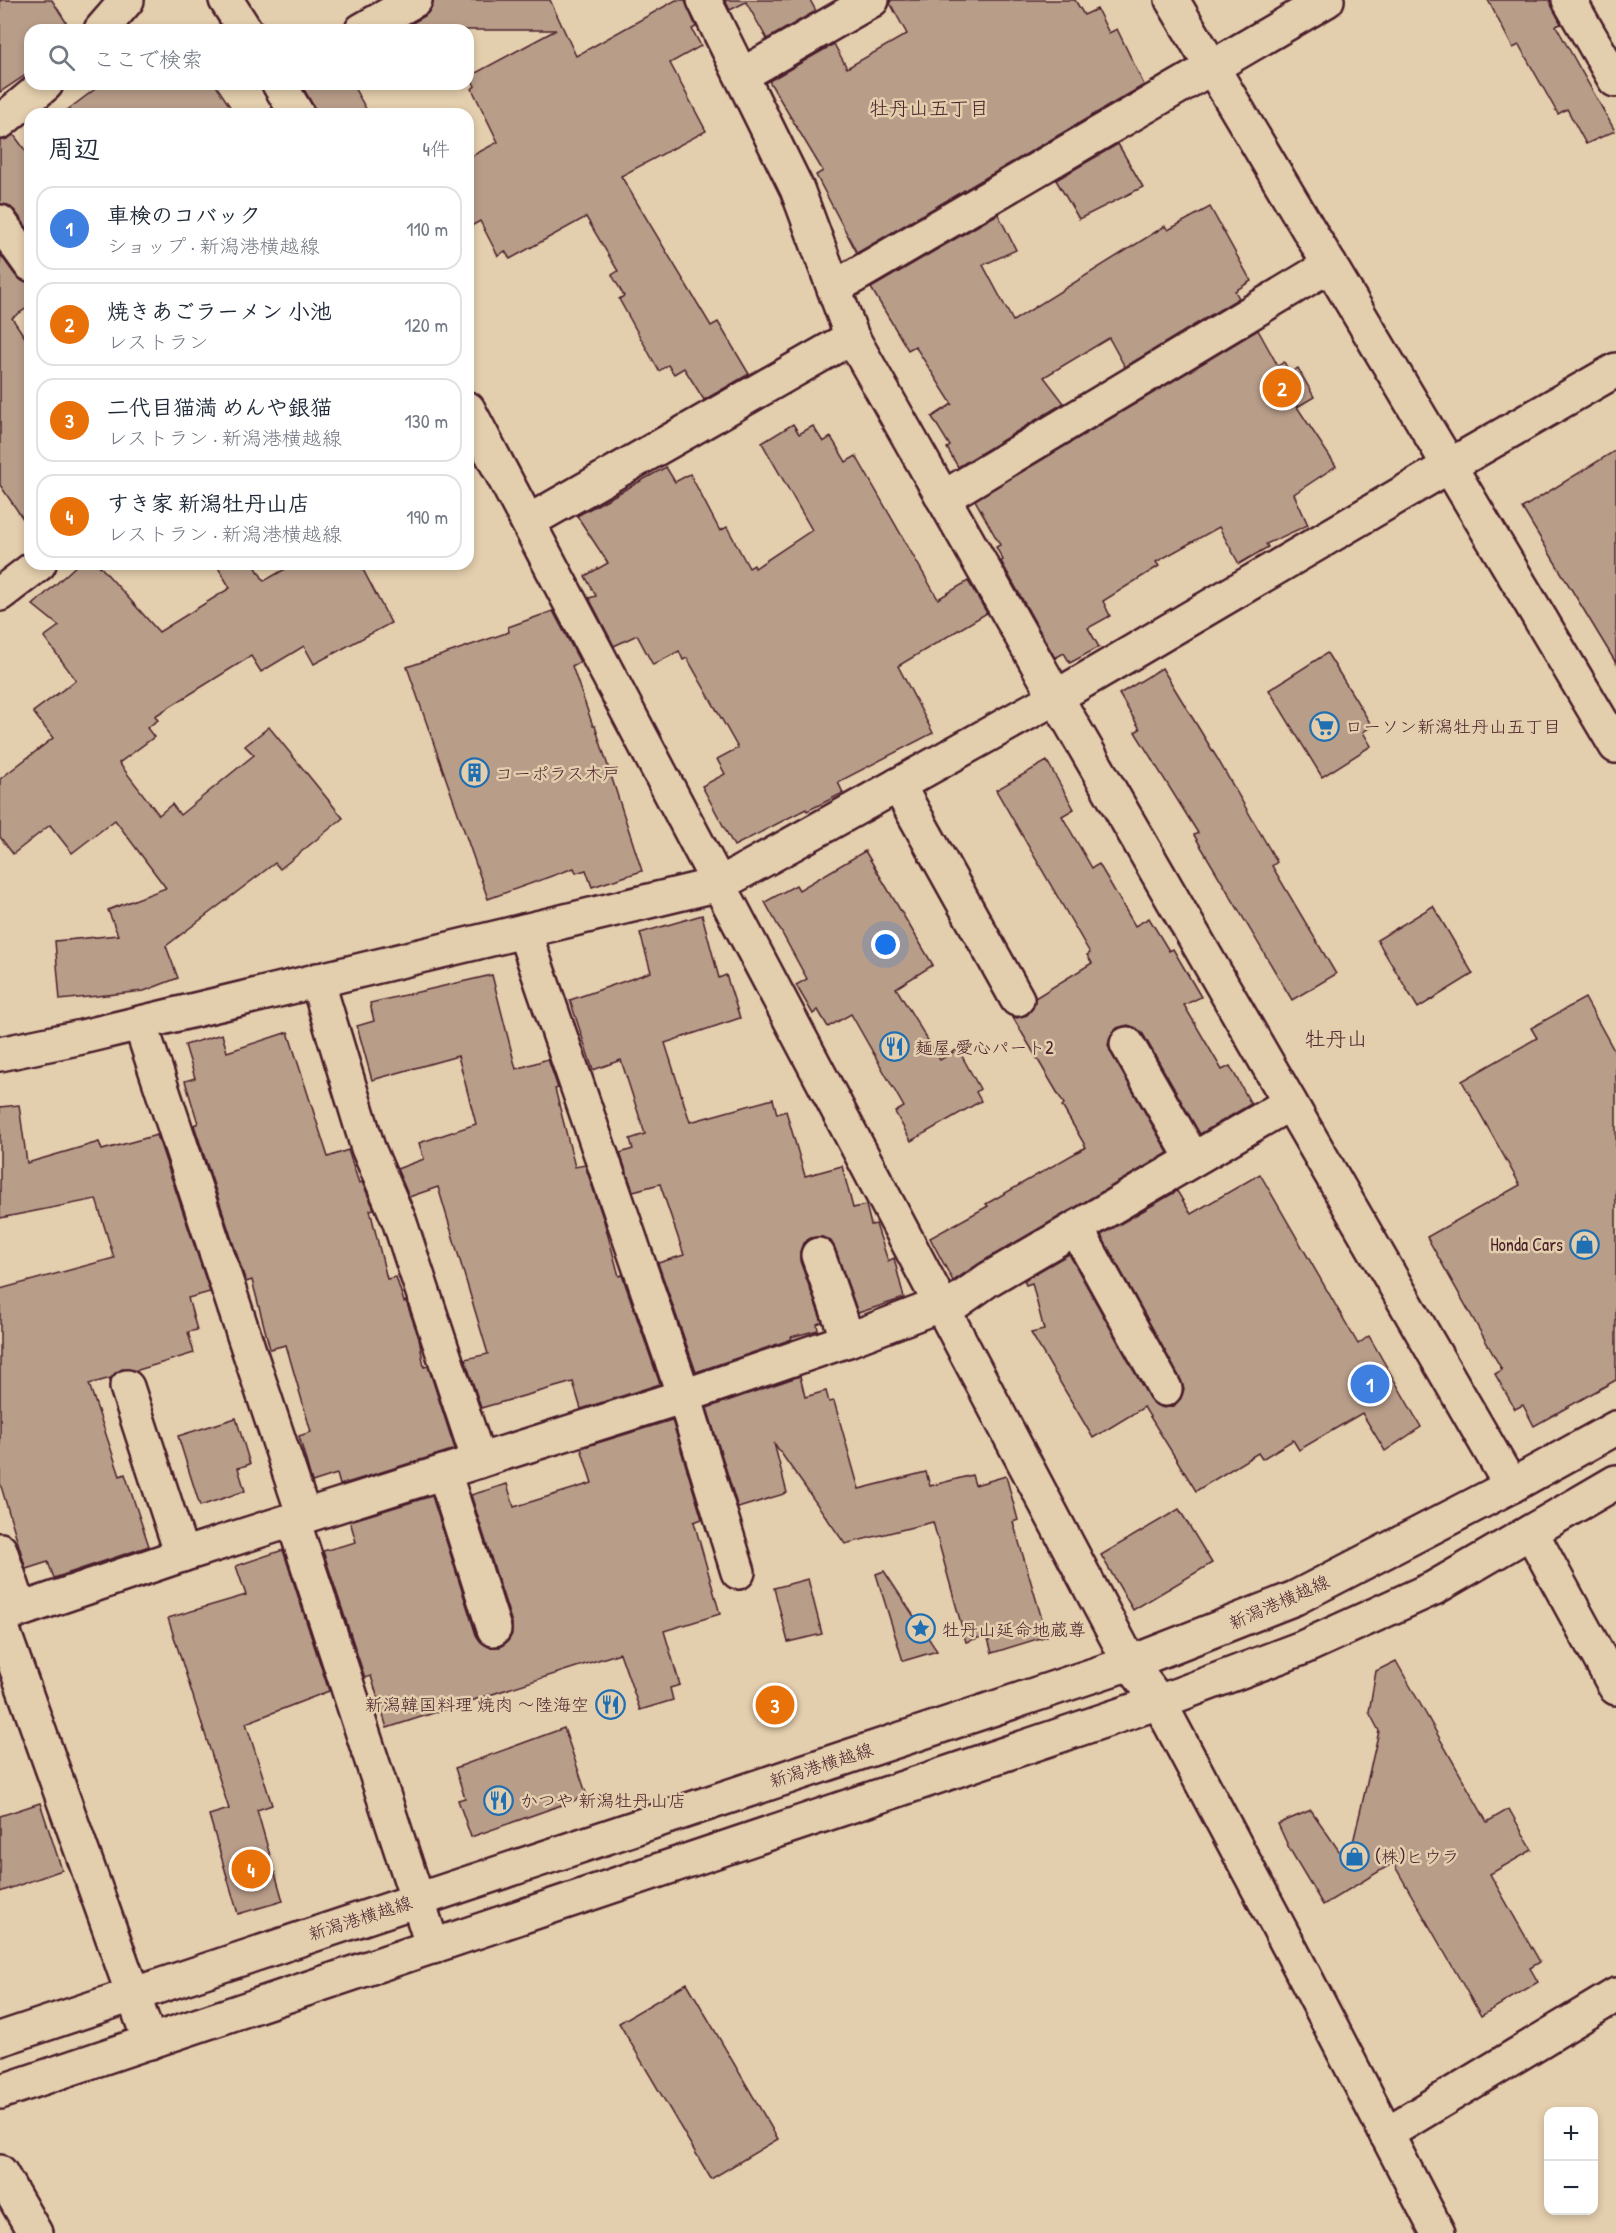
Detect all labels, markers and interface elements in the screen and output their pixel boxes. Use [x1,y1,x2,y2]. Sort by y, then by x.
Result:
search box [24,24,474,90]
icon: search [45,41,78,74]
text: ここで検索 [93,44,203,74]
district label: 牡丹山五丁目 [869,94,989,121]
text: 周辺 [48,131,100,166]
text: 4件 [423,135,450,162]
text: 車検のコバック [107,200,261,230]
text: 1 [66,215,73,242]
text: 110 m [406,215,448,242]
text: ショップ · 新潟港横越線 [107,232,319,259]
text: 焼きあごラーメン 小池 [107,296,332,326]
text: 2 [65,311,74,338]
text: 120 m [404,311,448,338]
text: レストラン [107,328,209,355]
pin: 2 [1262,366,1302,410]
text: 二代目猫満 めんや銀猫 [107,392,332,422]
text: 3 [65,407,74,434]
text: 130 m [405,407,448,434]
text: レストラン · 新潟港横越線 [107,424,342,451]
text: すき家 新潟牡丹山店 [107,488,310,518]
text: 4 [66,503,73,530]
text: 190 m [406,503,448,530]
text: レストラン · 新潟港横越線 [107,520,342,547]
supermarket icon: ローソン新潟牡丹山五丁目 [1308,710,1340,742]
place label: ローソン新潟牡丹山五丁目 [1345,714,1561,739]
building icon: コーポラス木戸 [458,757,490,789]
place label: コーポラス木戸 [495,761,620,786]
your location [871,930,900,959]
district label: 牡丹山 [1305,1024,1368,1053]
restaurant icon: 麺屋 愛心パート2 [878,1031,910,1063]
place label: 麺屋 愛心パート2 [915,1035,1054,1060]
shop icon: Honda Cars [1568,1228,1600,1260]
place label: Honda Cars [1490,1232,1563,1257]
pin: 1 [1350,1362,1390,1406]
street label: 新潟港横越線 [1225,1569,1333,1635]
place icon: 牡丹山延命地蔵尊 [905,1613,937,1645]
place label: 牡丹山延命地蔵尊 [942,1617,1086,1642]
pin: 3 [756,1682,794,1728]
restaurant icon: 新潟韓国料理 焼肉 ～陸海空 [594,1688,626,1720]
place label: 新潟韓国料理 焼肉 ～陸海空 [365,1692,589,1717]
street label: 新潟港横越線 [766,1736,876,1794]
restaurant icon: かつや 新潟牡丹山店 [483,1784,515,1816]
place label: かつや 新潟牡丹山店 [520,1788,686,1813]
shop icon: (株)ヒウラ [1338,1840,1370,1872]
place label: (株)ヒウラ [1375,1844,1460,1869]
pin: 4 [232,1846,270,1892]
street label: 新潟港横越線 [305,1889,415,1947]
map controls [1544,2107,1598,2215]
button: + [1544,2107,1598,2161]
button: − [1544,2161,1598,2215]

